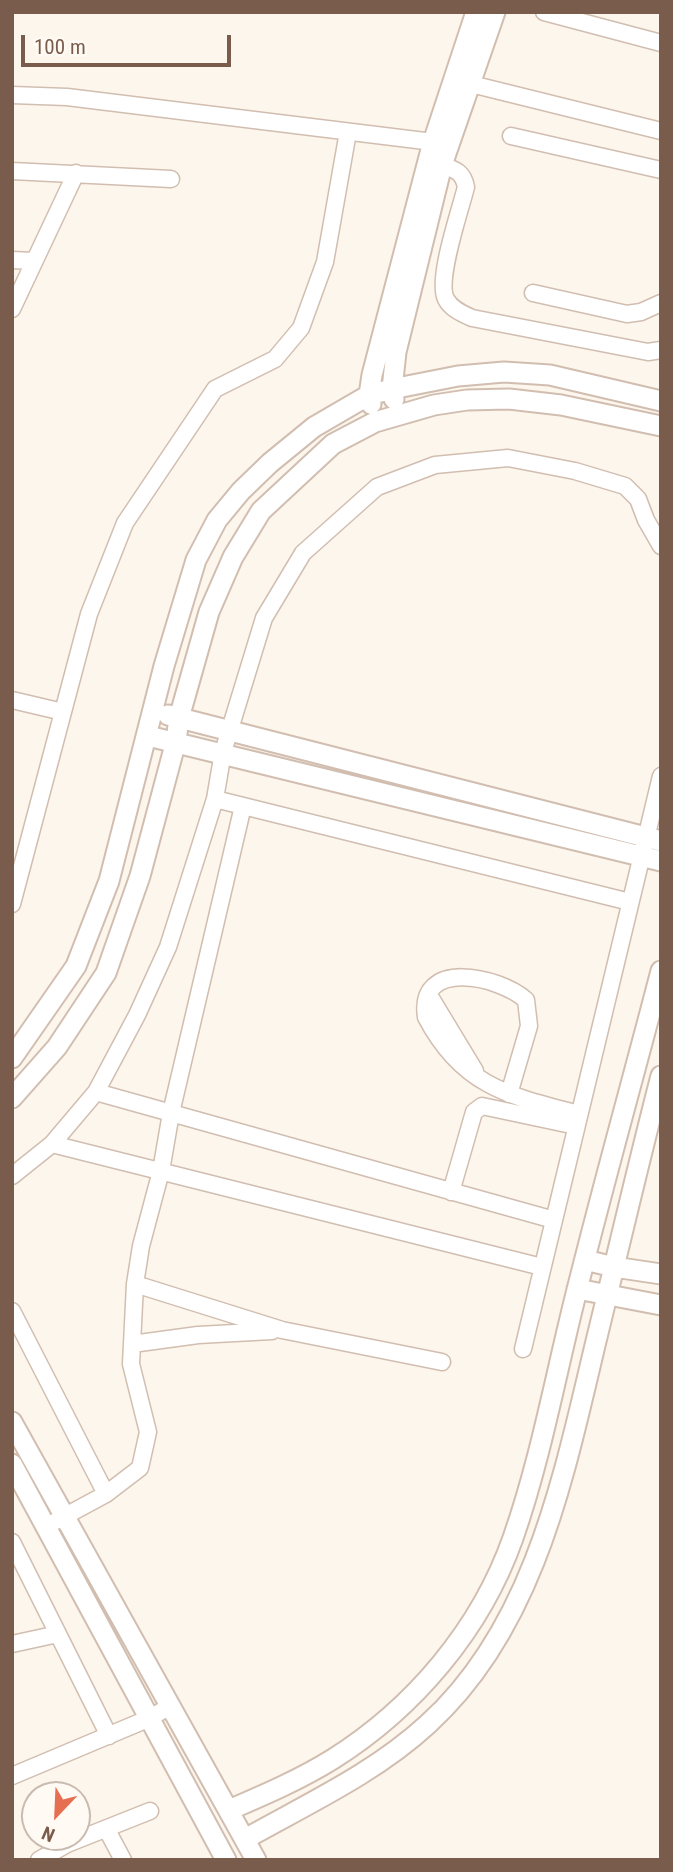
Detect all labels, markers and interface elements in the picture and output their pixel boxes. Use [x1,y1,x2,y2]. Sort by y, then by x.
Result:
scale bar [24,21,234,65]
text: 100 m [34,35,86,59]
north arrow [21,1781,91,1851]
text: N [39,1821,58,1847]

